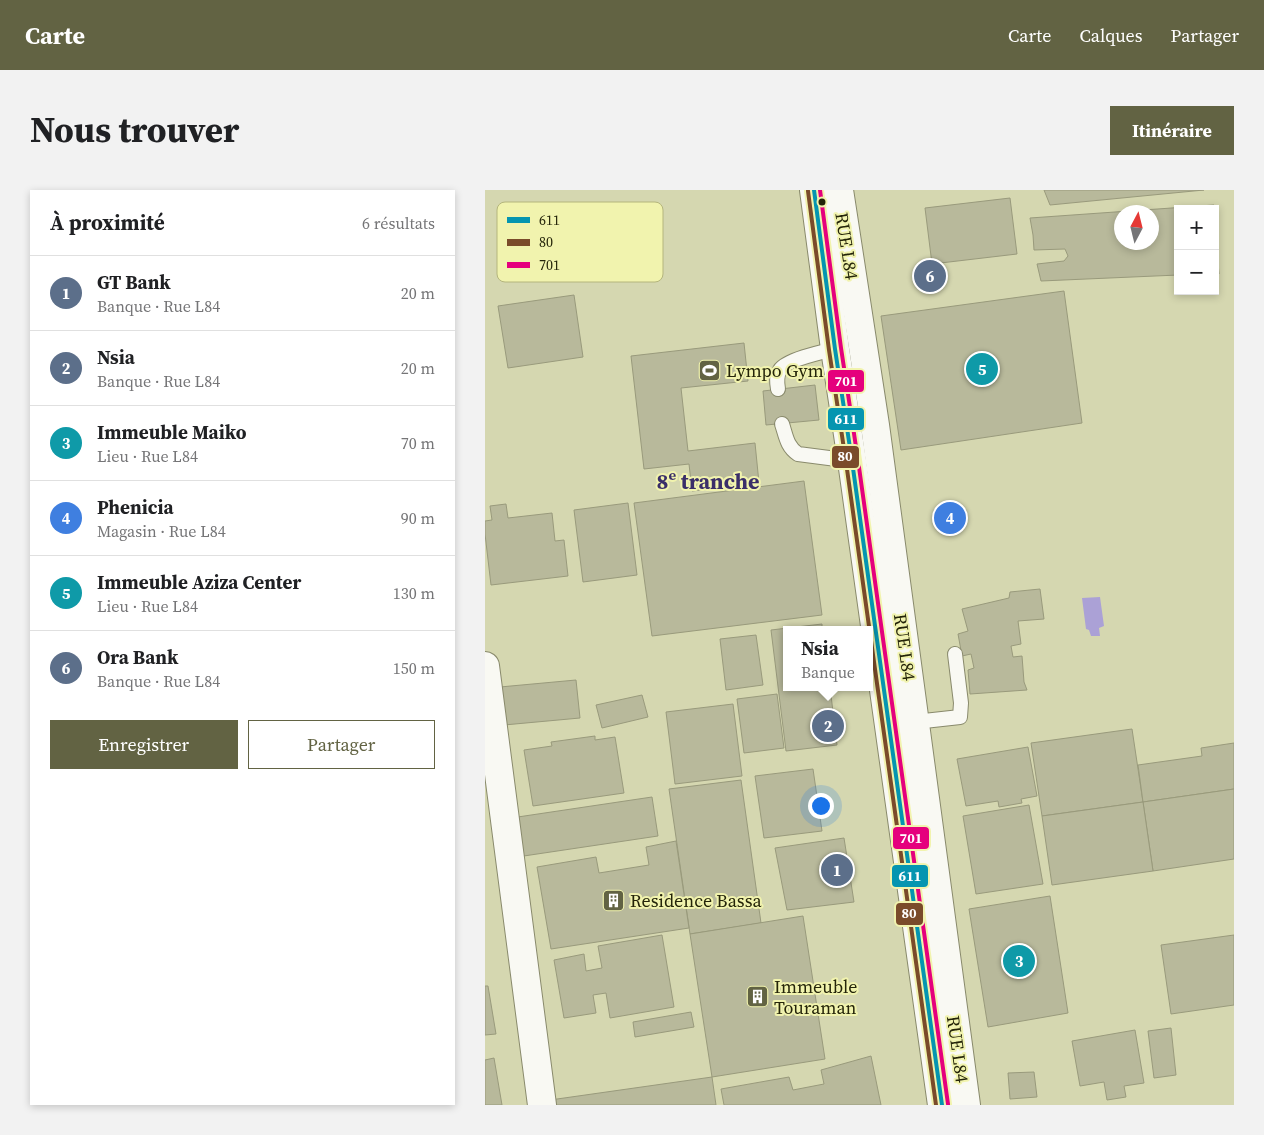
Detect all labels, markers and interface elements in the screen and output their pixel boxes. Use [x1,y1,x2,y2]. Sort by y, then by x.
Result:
text: Carte [25,19,85,52]
text: Carte [1008,23,1051,48]
text: Calques [1079,23,1143,48]
text: Partager [1171,23,1239,48]
text: Nous trouver [30,106,239,154]
button: Itinéraire [1110,106,1234,155]
unlabelled marker [817,197,827,207]
legend [497,202,663,282]
north arrow [1114,205,1159,250]
map controls [1174,205,1219,295]
button: + [1174,205,1219,250]
text: À proximité [50,208,165,237]
text: 611 [539,210,560,230]
street label: RUE L84 [829,211,865,281]
text: 6 résultats [362,212,435,234]
text: 80 [539,232,553,252]
button: − [1174,250,1219,295]
text: 701 [539,255,560,275]
pin: 6 [914,257,946,295]
text: GT Bank [97,269,171,295]
text: 1 [62,282,70,304]
text: 20 m [401,282,435,304]
text: Banque · Rue L84 [97,295,220,317]
text: Nsia [97,344,135,370]
pin: 5 [966,350,998,388]
text: 2 [62,357,70,379]
text: 20 m [401,357,435,379]
sports icon: Lympo Gym [698,358,722,382]
place label: Lympo Gym [726,358,824,383]
line badge: 701 [827,369,865,393]
text: Banque · Rue L84 [97,370,220,392]
text: 701 [835,371,857,391]
line badge: 611 [827,407,865,431]
text: 611 [835,409,857,429]
text: Immeuble Maiko [97,419,246,445]
text: 3 [62,432,70,454]
text: 70 m [401,432,435,454]
text: Lieu · Rue L84 [97,445,198,467]
line badge: 80 [831,445,860,469]
text: 80 [837,446,853,466]
district label: 8ᵉ tranche [657,466,759,496]
text: Phenicia [97,494,174,520]
pin: 4 [934,499,966,537]
text: 4 [62,507,70,529]
text: 90 m [401,507,435,529]
text: Magasin · Rue L84 [97,520,226,542]
text: Immeuble Aziza Center [97,569,301,595]
text: 5 [62,582,70,604]
text: 130 m [393,582,435,604]
text: Lieu · Rue L84 [97,595,198,617]
street label: RUE L84 [888,612,922,682]
popup [783,626,873,691]
text: Nsia [801,635,839,661]
text: Ora Bank [97,644,178,670]
text: 6 [62,657,70,679]
text: 150 m [393,657,435,679]
text: Banque [801,661,855,683]
text: Banque · Rue L84 [97,670,220,692]
pin: 2 [812,707,844,745]
button: Enregistrer [50,720,238,769]
button: Partager [248,720,435,769]
your location [808,793,834,819]
line badge: 701 [892,826,930,850]
text: 701 [900,828,922,848]
pin: 1 [821,851,853,889]
line badge: 611 [891,864,929,888]
text: 611 [899,866,921,886]
building icon: Residence Bassa [602,888,626,912]
place label: Residence Bassa [630,888,762,913]
line badge: 80 [895,902,924,926]
text: 80 [901,903,917,923]
pin: 3 [1003,942,1035,980]
place label: Immeuble Touraman [774,974,858,1020]
building icon: Immeuble Touraman [746,984,770,1008]
street label: RUE L84 [941,1014,975,1084]

